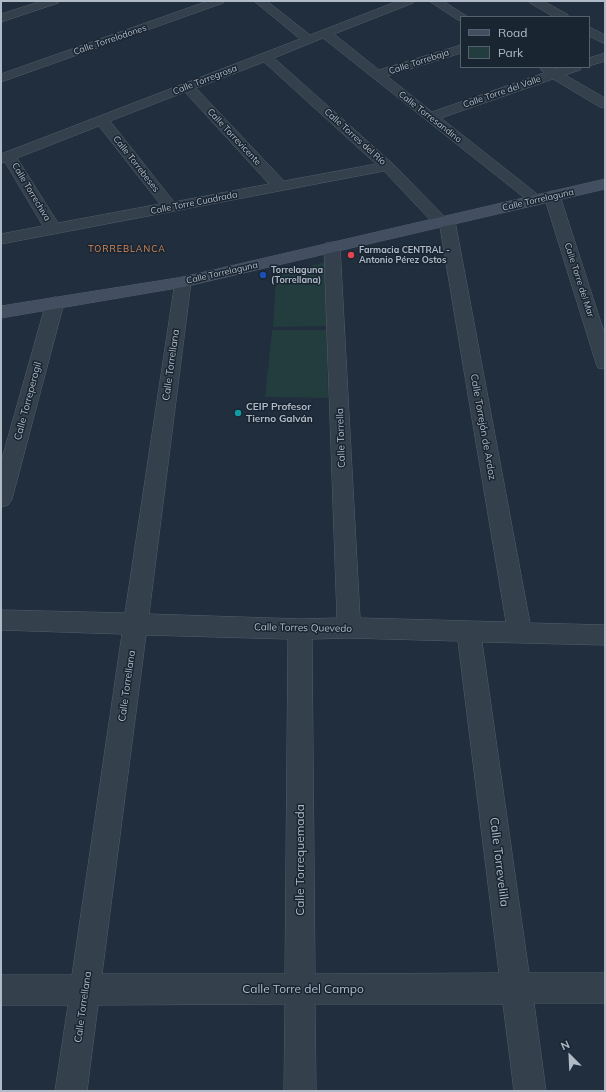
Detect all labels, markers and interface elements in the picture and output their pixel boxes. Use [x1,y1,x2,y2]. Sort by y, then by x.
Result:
legend [460,16,590,68]
street label: Calle Torrelodones [72,22,148,58]
text: Road [498,25,527,40]
text: Park [498,45,523,60]
street label: Calle Torrebaja [388,47,450,77]
street label: Calle Torregrosa [171,63,239,97]
street label: Calle Torre del Valle [462,74,542,110]
street label: Calle Torresandino [396,89,464,145]
street label: Calle Torrevicente [205,106,263,168]
street label: Calle Torres del Río [322,106,388,168]
street label: Calle Torrebeses [111,134,161,194]
street label: Calle Torrechiva [9,161,53,223]
street label: Calle Torrelaguna [501,187,575,213]
street label: Calle Torre Cuadrada [150,189,238,217]
street label: Calle Torre del Mar [562,241,596,319]
district label: TORREBLANCA [88,244,166,254]
place label: Farmacia CENTRAL - Antonio Pérez Ostos [359,245,450,266]
marker: Farmacia CENTRAL - Antonio Pérez Ostos [346,250,356,260]
street label: Calle Torrelaguna [185,260,259,286]
place label: Torrelaguna (Torrellana) [271,265,323,286]
marker: Torrelaguna (Torrellana) [258,270,268,280]
street label: Calle Torrellana [160,329,182,401]
street label: Calle Torreperogil [12,361,44,441]
street label: Calle Torrejón de Ardoz [468,373,498,481]
place label: CEIP Profesor Tierno Galván [246,401,313,424]
marker: CEIP Profesor Tierno Galván [233,408,243,418]
street label: Calle Torrella [334,408,348,468]
street label: Calle Torres Quevedo [254,621,352,635]
street label: Calle Torrellana [116,650,138,722]
street label: Calle Torrequemada [293,804,307,916]
street label: Calle Torrevelilla [486,816,512,908]
street label: Calle Torrellana [72,971,94,1043]
street label: Calle Torre del Campo [242,982,364,996]
north arrow [550,1036,590,1076]
text: N [558,1037,572,1053]

